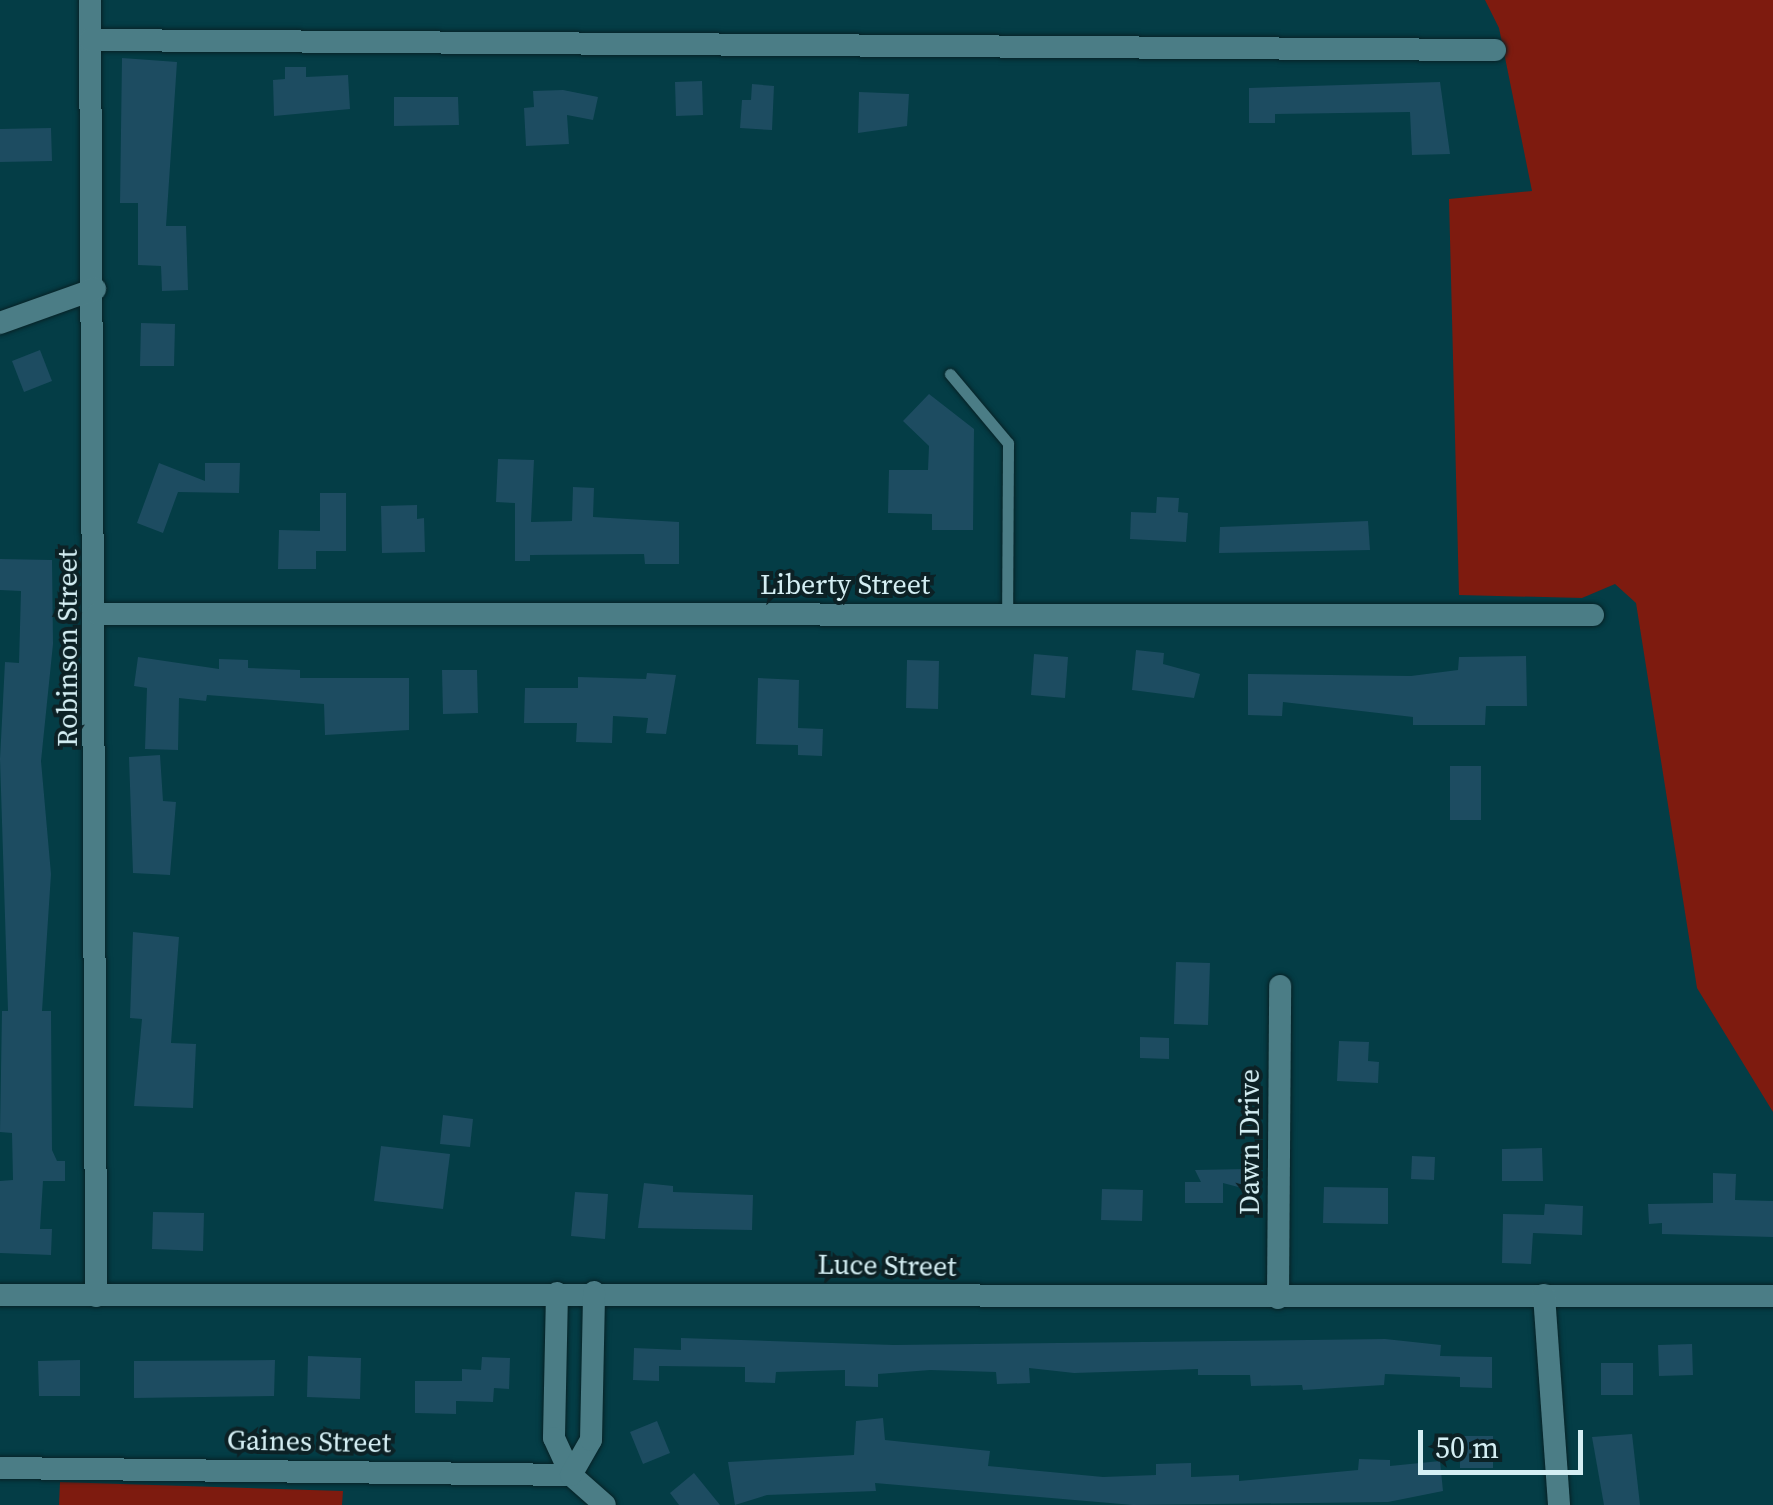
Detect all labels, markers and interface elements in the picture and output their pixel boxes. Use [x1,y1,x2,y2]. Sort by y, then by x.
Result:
street label: Robinson Street [50,549,84,747]
street label: Liberty Street [760,567,930,601]
street label: Dawn Drive [1232,1069,1266,1215]
street label: Luce Street [817,1247,957,1283]
scale bar [1423,1410,1588,1472]
street label: Gaines Street [227,1423,391,1459]
text: 50 m [1435,1427,1499,1468]

